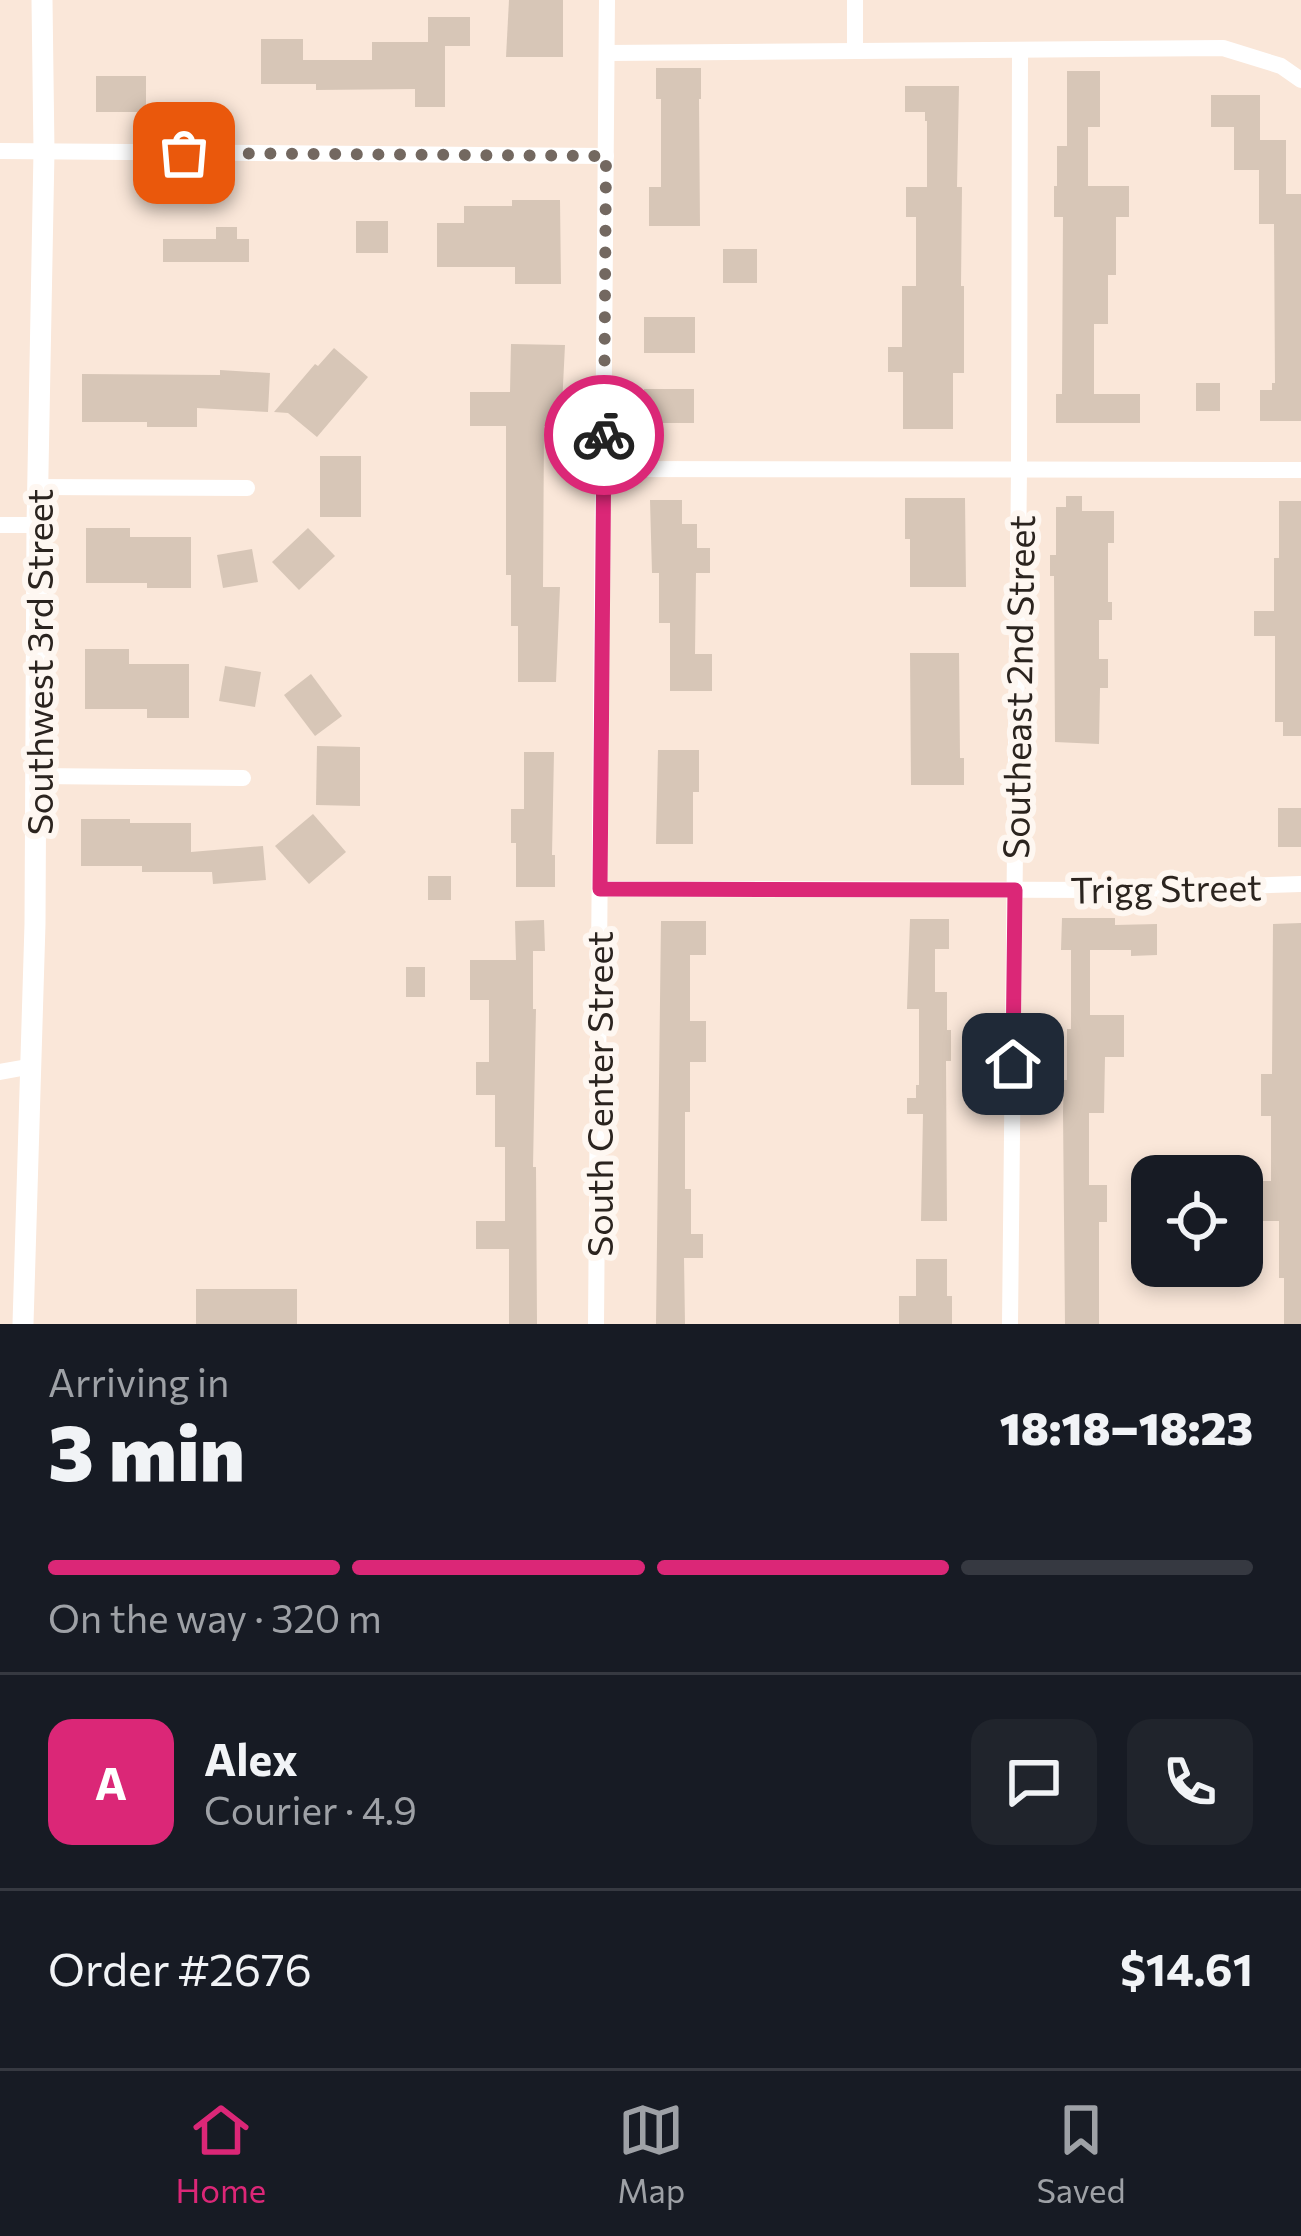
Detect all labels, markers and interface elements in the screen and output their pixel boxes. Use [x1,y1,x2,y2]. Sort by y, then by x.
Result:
pin [133,102,235,204]
icon: bag [151,120,217,186]
courier [544,375,664,495]
icon: bike [571,402,637,468]
street label: Southwest 3rd Street [16,489,60,835]
street label: Southeast 2nd Street [992,515,1042,859]
street label: Trigg Street [1070,863,1262,911]
street label: South Center Street [576,931,620,1257]
pin [962,1013,1064,1115]
icon: home [980,1031,1046,1097]
map controls [1131,1155,1263,1287]
button: locate [1131,1155,1263,1287]
text: Arriving in [48,1357,229,1405]
text: 18:18–18:23 [1000,1399,1253,1454]
text: 3 min [48,1402,245,1497]
text: On the way · 320 m [48,1593,382,1641]
button: chat [971,1719,1097,1845]
button: phone [1127,1719,1253,1845]
text: Alex [204,1730,298,1785]
text: A [95,1754,127,1809]
text: Courier · 4.9 [204,1785,417,1833]
text: Order #2676 [48,1940,312,1995]
text: $14.61 [1120,1940,1253,1995]
tab: Home [176,2097,266,2210]
tab: Map [617,2097,685,2210]
tab: Saved [1036,2097,1125,2210]

